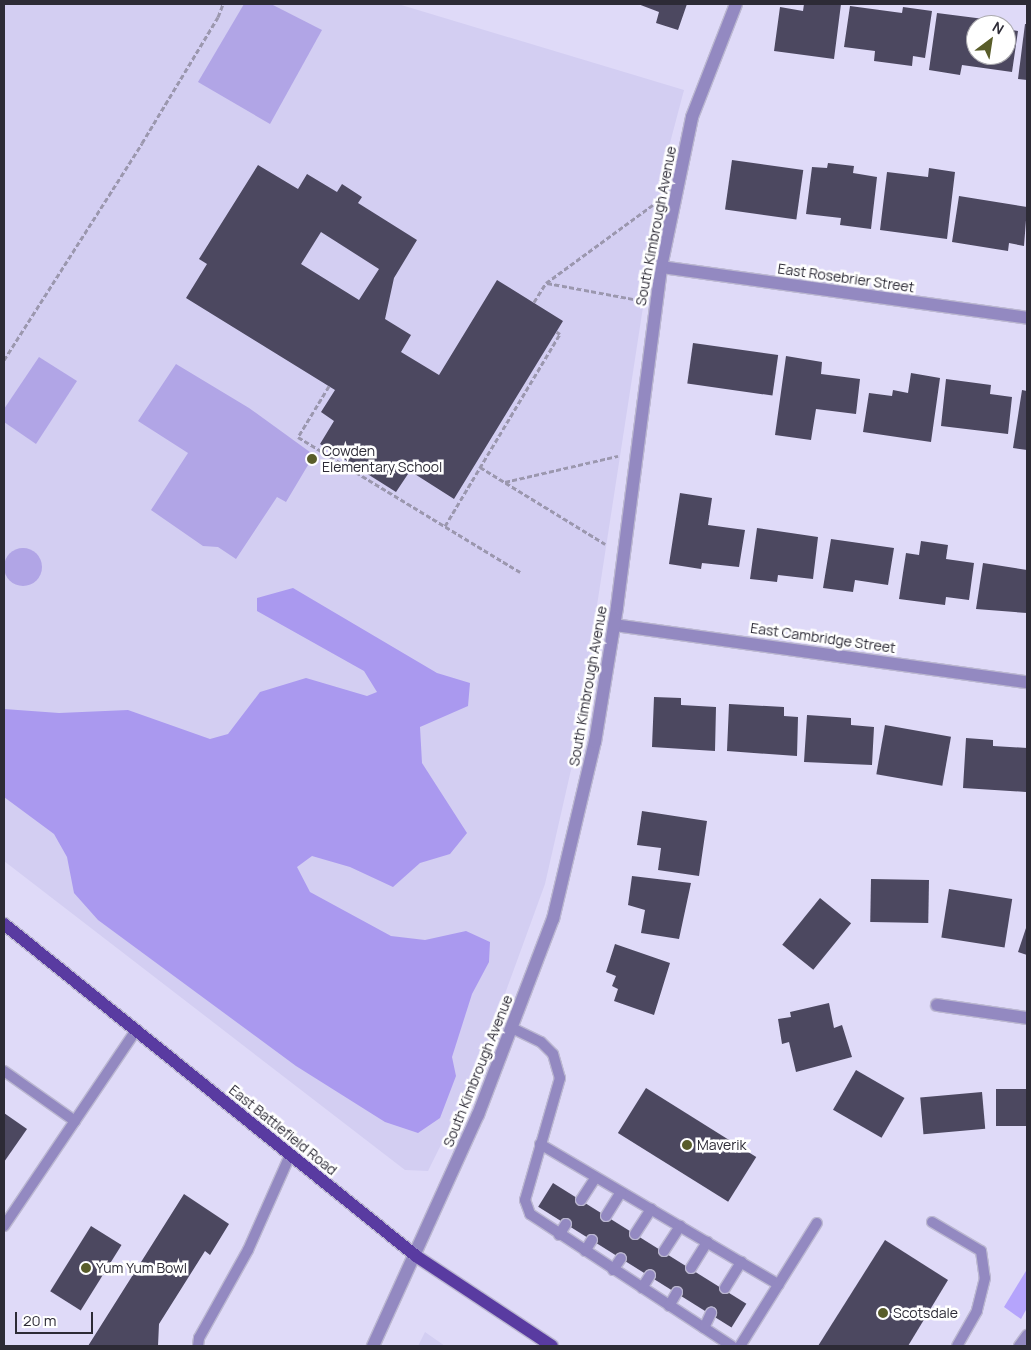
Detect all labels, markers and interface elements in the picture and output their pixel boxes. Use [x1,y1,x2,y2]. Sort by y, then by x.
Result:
north arrow [966,15,1016,65]
text: N [989,17,1008,38]
street label: South Kimbrough Avenue [632,145,680,307]
street label: East Rosebrier Street [777,260,915,296]
place label: Cowden Elementary School [322,443,442,476]
marker: Cowden Elementary School [306,453,318,465]
street label: South Kimbrough Avenue [566,605,610,767]
street label: East Cambridge Street [749,619,897,657]
street label: South Kimbrough Avenue [440,993,516,1149]
street label: East Battlefield Road [226,1081,340,1179]
place label: Maverik [697,1137,747,1153]
marker: Maverik [681,1139,693,1151]
place label: Yum Yum Bowl [96,1260,187,1276]
marker: Yum Yum Bowl [80,1262,92,1274]
scale bar [18,1302,95,1334]
place label: Scotsdale [893,1305,958,1321]
marker: Scotsdale [877,1307,889,1319]
text: 20 m [23,1310,56,1331]

